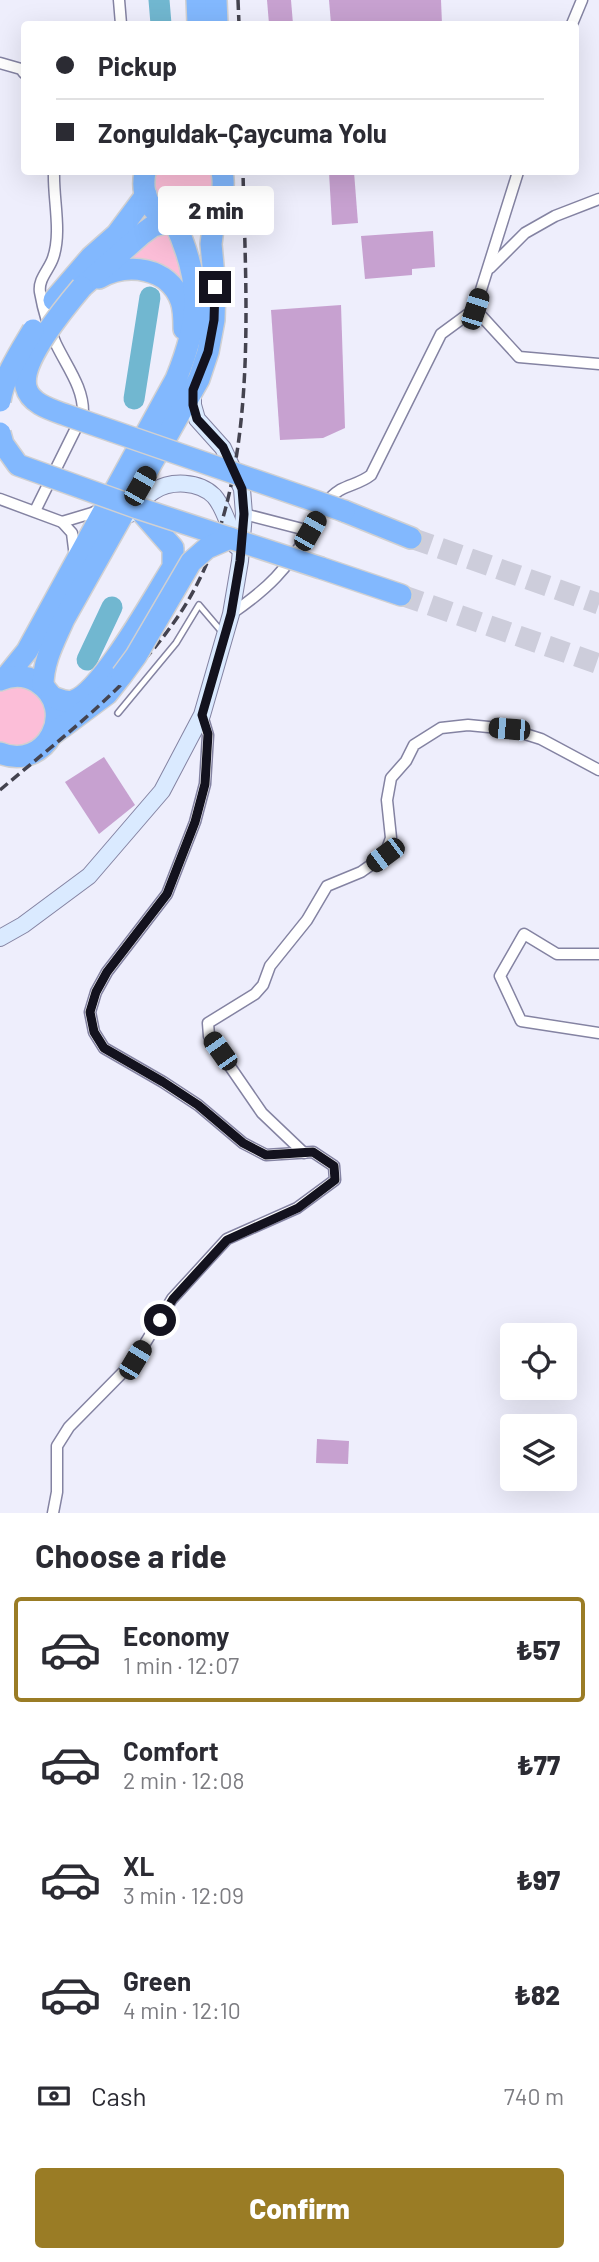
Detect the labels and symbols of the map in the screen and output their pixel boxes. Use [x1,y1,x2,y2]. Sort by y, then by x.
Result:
callout: 2 min [157,186,273,234]
route end [199,271,231,303]
car [459,286,492,332]
car [121,463,160,509]
car [291,508,330,554]
car [488,717,531,741]
car [362,834,409,876]
car [200,1028,241,1074]
route start [144,1304,176,1336]
car [116,1337,155,1383]

